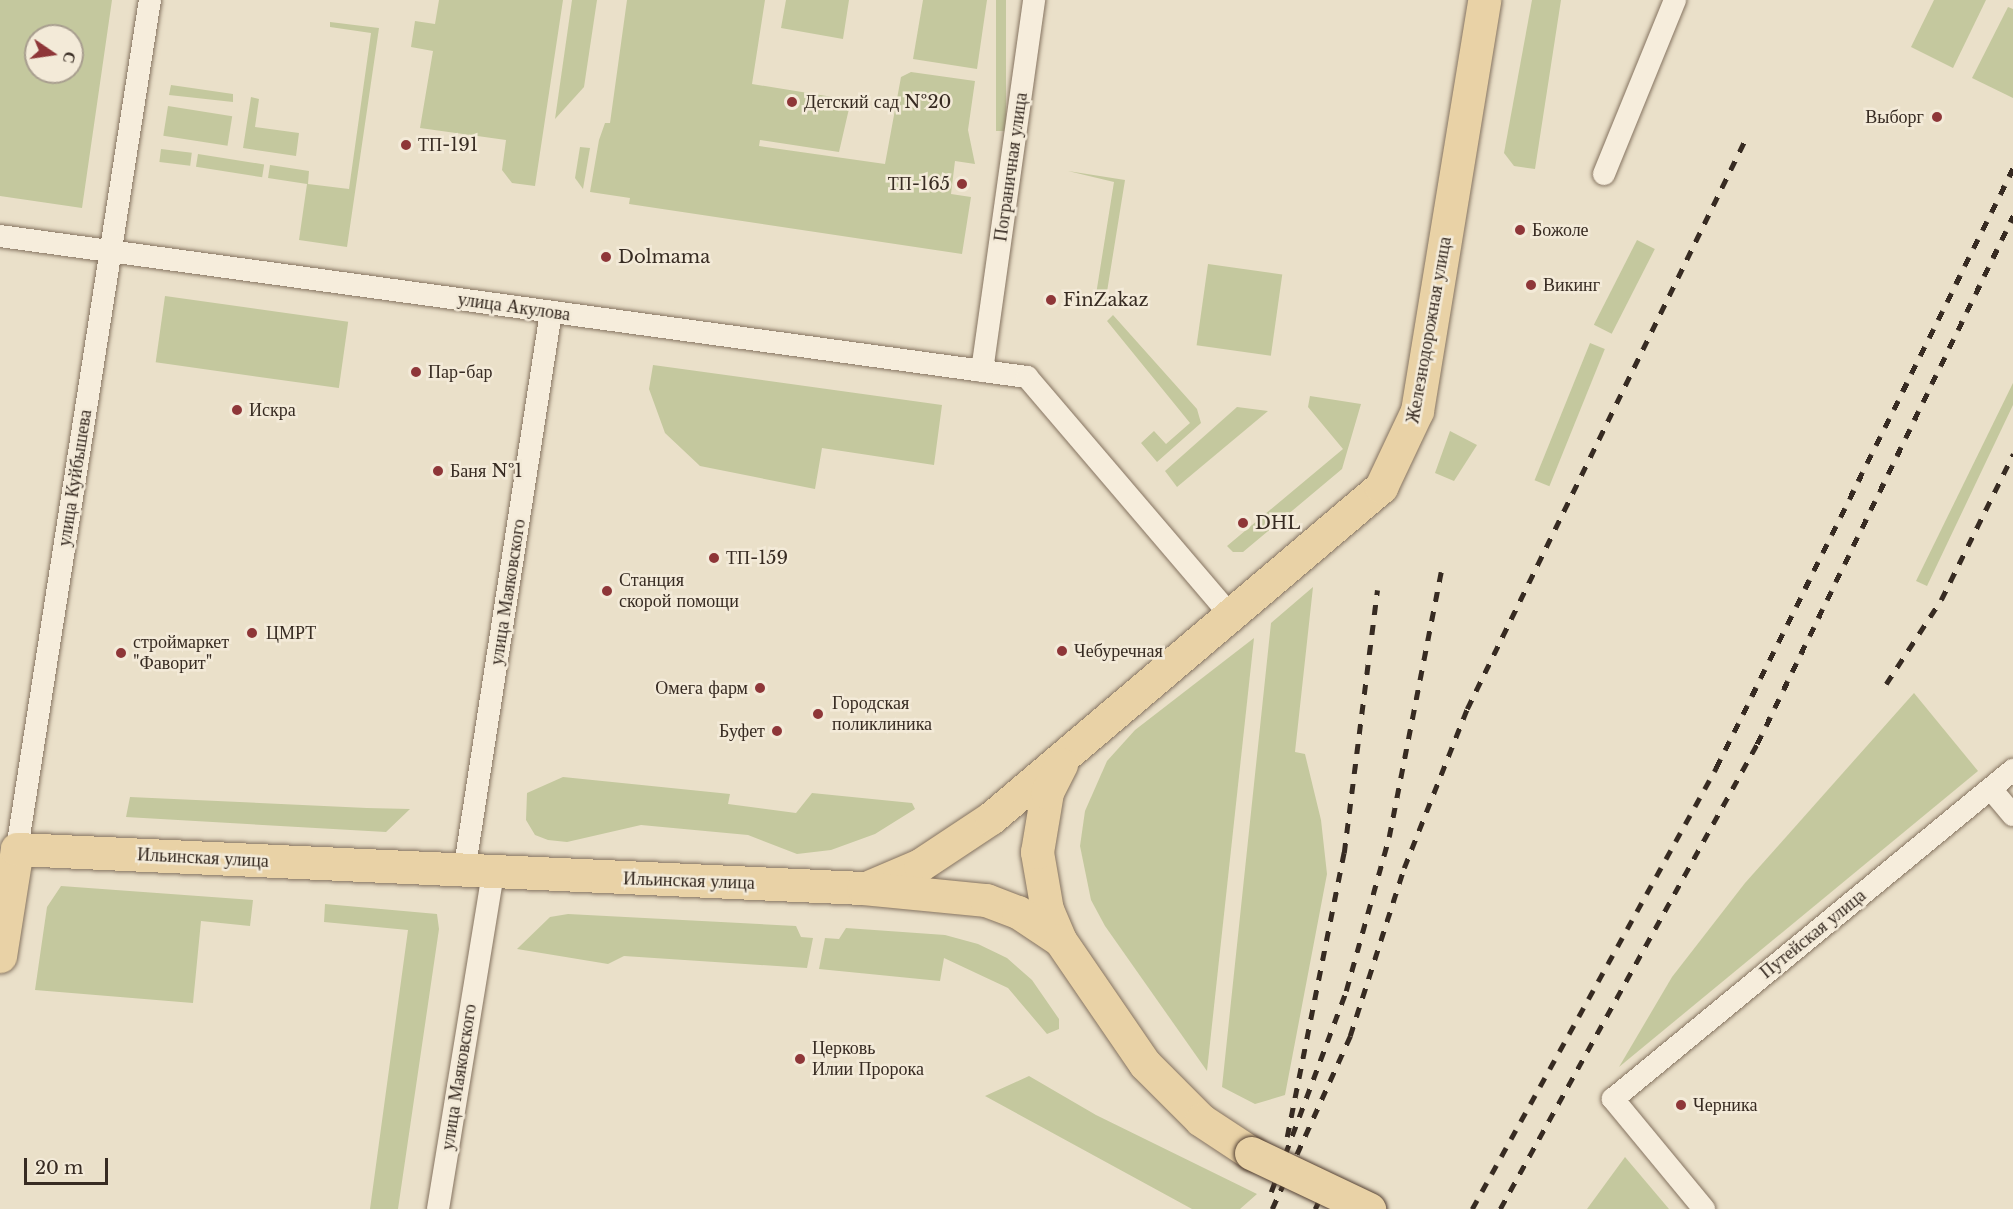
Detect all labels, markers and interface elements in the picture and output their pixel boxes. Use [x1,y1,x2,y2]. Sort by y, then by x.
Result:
north arrow [24,24,84,84]
text: С [59,50,81,65]
place label: Детский сад №20 [804,91,951,113]
street label: Пограничная улица [990,91,1032,243]
marker: Детский сад №20 [785,95,799,109]
place label: Выборг [1865,106,1924,128]
marker: Выборг [1928,108,1946,126]
place label: ТП-191 [418,134,478,156]
marker: ТП-191 [399,138,413,152]
place label: ТП-165 [888,173,950,195]
marker: ТП-165 [955,177,969,191]
place label: Божоле [1532,219,1589,241]
marker: Божоле [1513,223,1527,237]
street label: Железнодорожная улица [1402,235,1456,425]
place label: Dolmama [618,246,710,268]
marker: Dolmama [599,250,613,264]
place label: Викинг [1543,274,1600,296]
marker: Викинг [1524,278,1538,292]
street label: улица Акулова [456,288,572,326]
place label: FinZakaz [1063,289,1149,311]
marker: FinZakaz [1044,293,1058,307]
place label: Пар-бар [428,361,492,383]
marker: Пар-бар [409,365,423,379]
place label: Искра [249,399,296,421]
marker: Искра [230,403,244,417]
street label: улица Куйбышева [54,408,96,548]
place label: Баня №1 [450,460,523,482]
marker: Баня №1 [431,464,445,478]
place label: DHL [1255,512,1300,534]
marker: DHL [1236,516,1250,530]
street label: улица Маяковского [486,517,530,667]
place label: ТП-159 [726,547,788,569]
marker: ТП-159 [707,551,721,565]
place label: Станция скорой помощи [619,570,739,612]
marker: Станция скорой помощи [600,584,614,598]
place label: ЦМРТ [266,622,316,644]
marker: ЦМРТ [243,624,261,642]
place label: строймаркет "Фаворит" [133,632,229,674]
place label: Чебуречная [1074,640,1163,662]
marker: Чебуречная [1055,644,1069,658]
marker: строймаркет "Фаворит" [114,646,128,660]
place label: Омега фарм [655,677,748,699]
marker: Омега фарм [753,681,767,695]
place label: Городская поликлиника [832,693,932,736]
marker: Городская поликлиника [809,705,827,723]
place label: Буфет [719,720,765,742]
marker: Буфет [770,724,784,738]
street label: Ильинская улица [137,844,269,872]
street label: Ильинская улица [623,868,755,894]
street label: Путейская улица [1756,885,1870,983]
street label: улица Маяковского [437,1002,481,1152]
place label: Церковь Илии Пророка [812,1038,924,1080]
marker: Церковь Илии Пророка [793,1052,807,1066]
place label: Черника [1693,1094,1757,1116]
marker: Черника [1674,1098,1688,1112]
scale bar [27,1146,111,1184]
text: 20 m [35,1157,83,1179]

